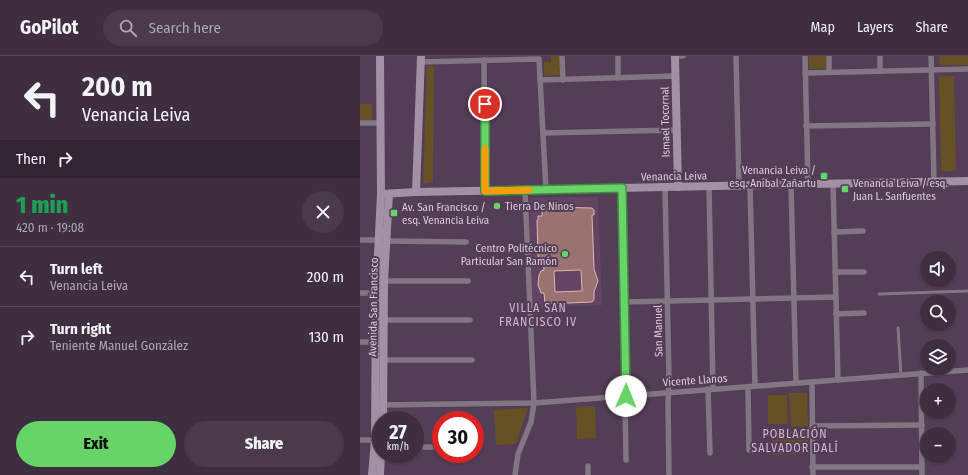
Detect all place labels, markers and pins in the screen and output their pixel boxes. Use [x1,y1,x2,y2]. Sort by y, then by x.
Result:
pin [468,87,502,121]
place label: Venancia Leiva / esq. Aníbal Zañartu [729,164,816,190]
marker: Venancia Leiva / esq. Aníbal Zañartu [819,171,829,181]
place label: Venancia Leiva / esq. Juan L. Sanfuentes [853,177,948,203]
marker: Venancia Leiva / esq. Juan L. Sanfuentes [840,184,850,194]
place label: Tierra De Ninos [505,200,574,213]
place label: Av. San Francisco / esq. Venancia Leiva [402,201,489,227]
marker: Tierra De Ninos [492,201,502,211]
marker: Av. San Francisco / esq. Venancia Leiva [389,208,399,218]
place label: Centro Politécnico Particular San Ramón [461,242,557,268]
marker: Centro Politécnico Particular San Ramón [560,249,570,259]

